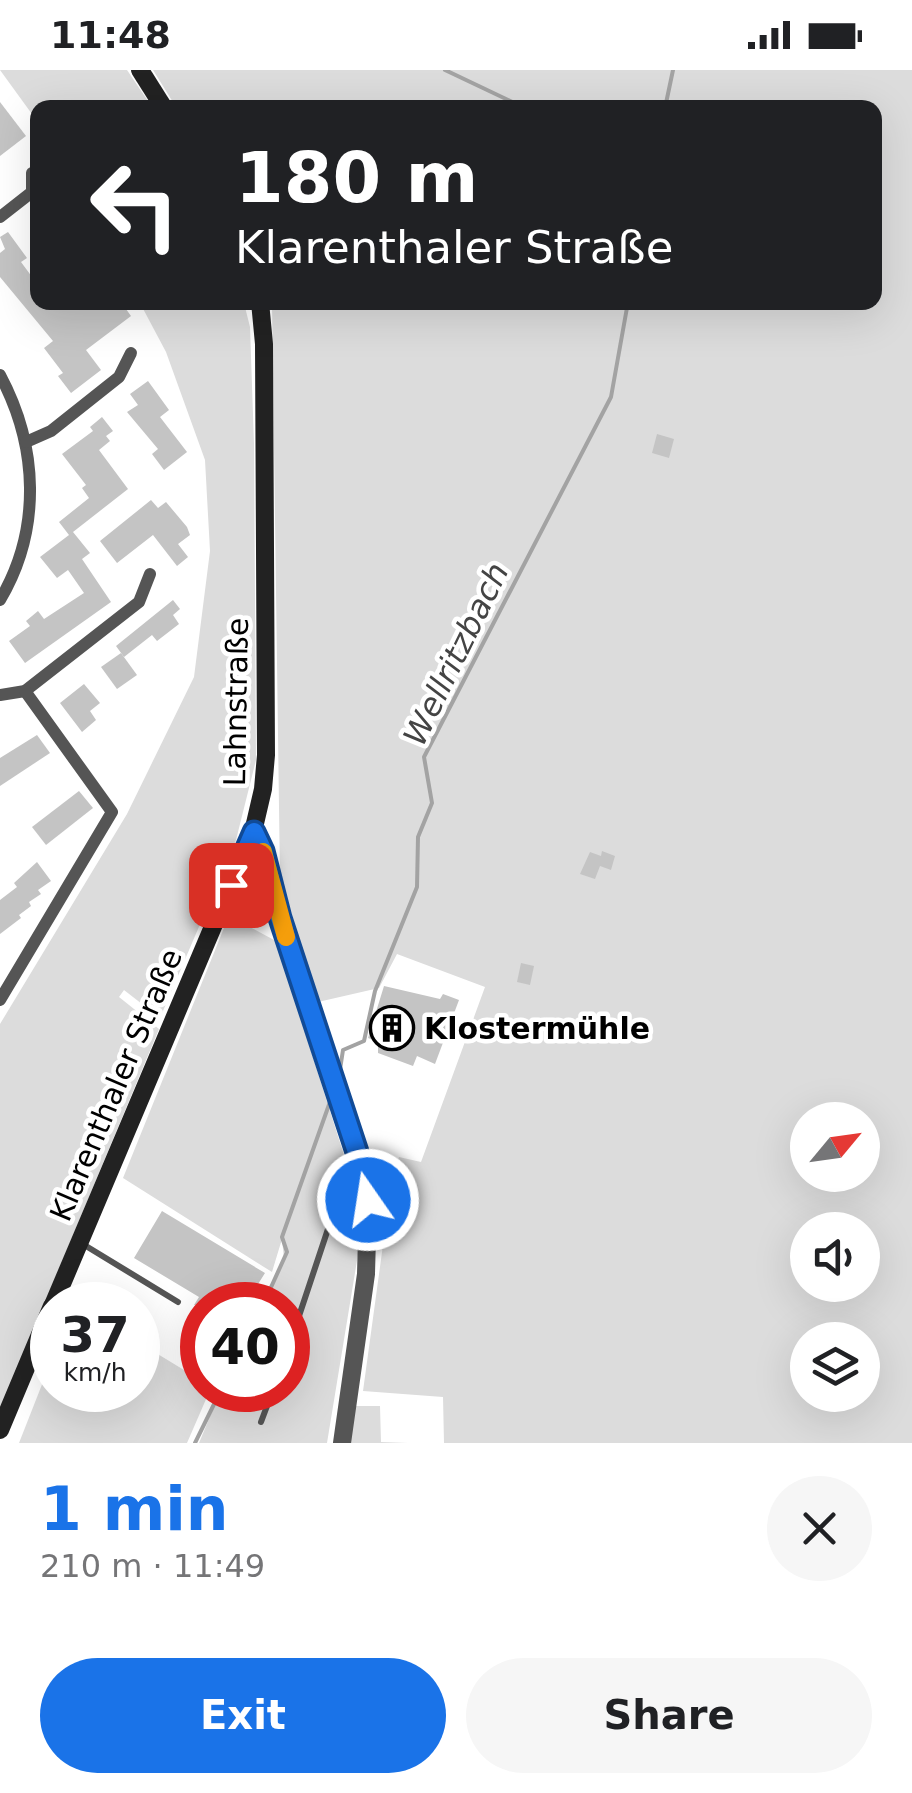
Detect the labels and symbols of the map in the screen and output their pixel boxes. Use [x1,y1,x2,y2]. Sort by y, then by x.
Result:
water label: Wellritzbach [395,557,517,751]
street label: Lahnstraße [217,617,255,787]
pin [189,843,274,928]
street label: Klarenthaler Straße [43,944,189,1226]
building icon: Klostermühle [369,1005,415,1051]
place label: Klostermühle [424,1011,650,1046]
north arrow [790,1102,880,1192]
position arrow [316,1148,420,1252]
speed limit sign: 40 [180,1282,310,1412]

